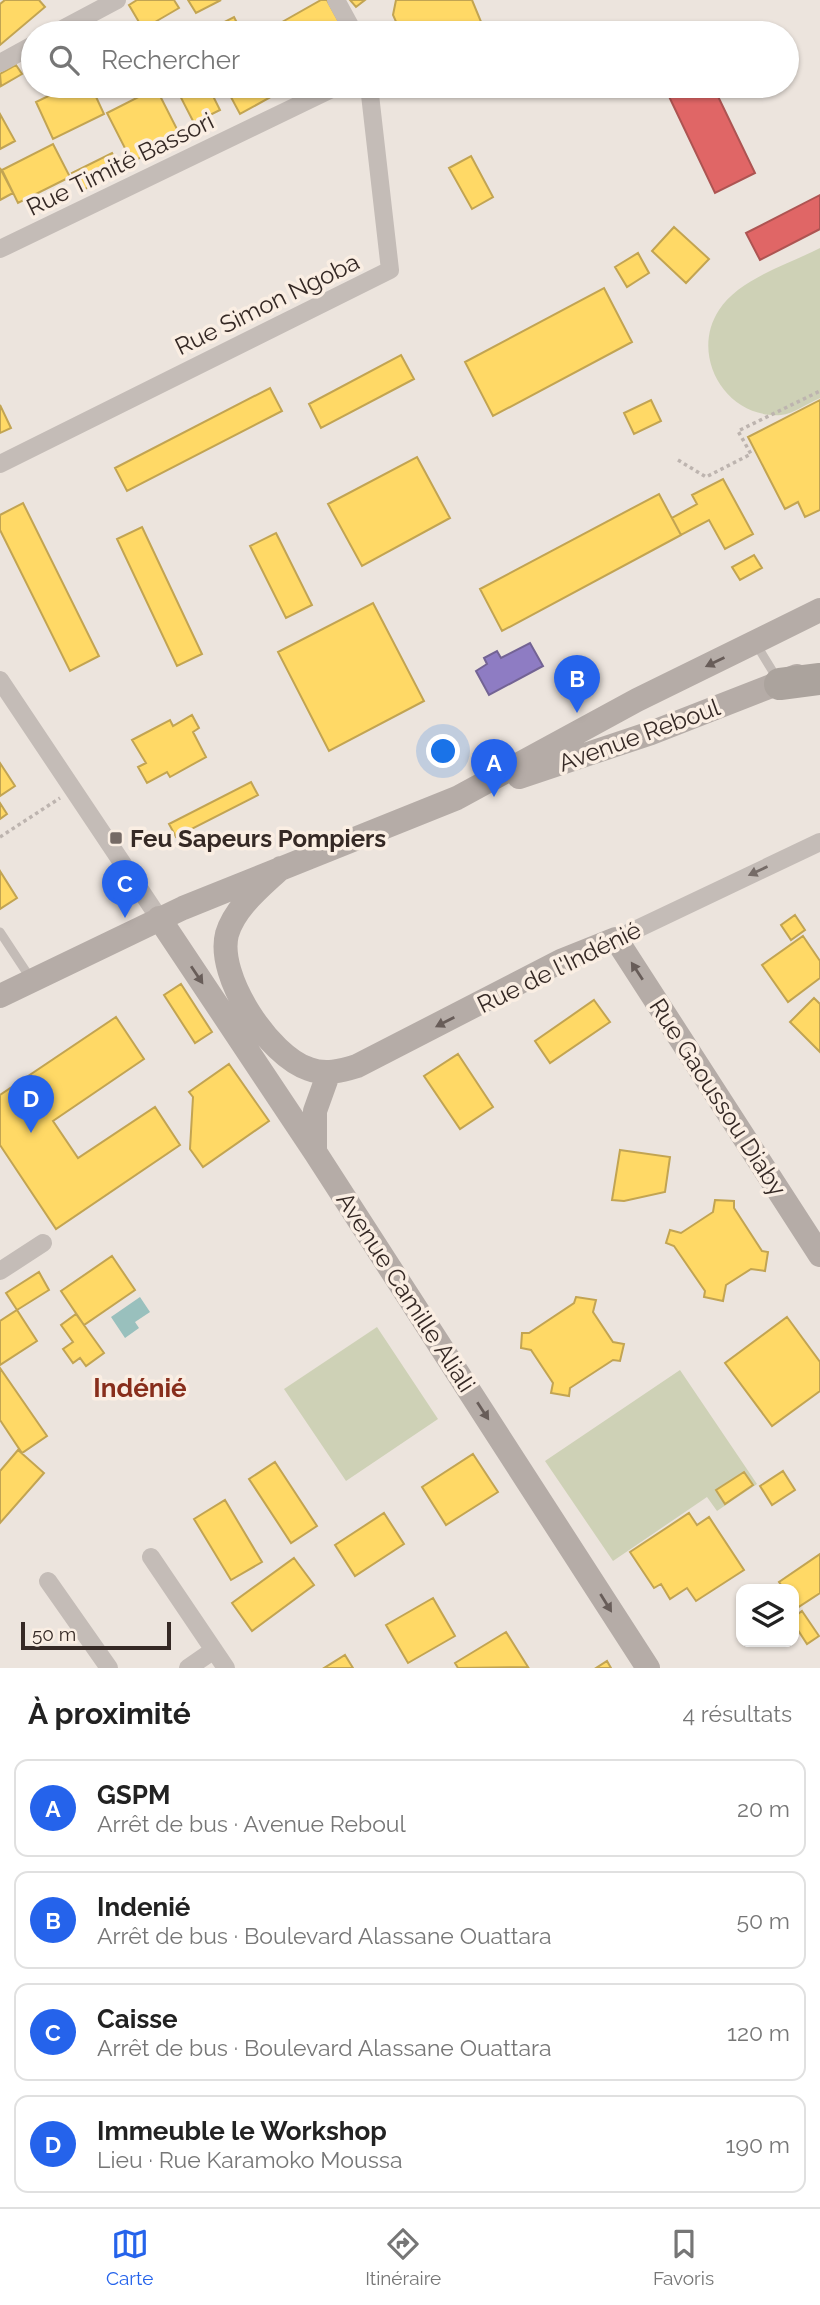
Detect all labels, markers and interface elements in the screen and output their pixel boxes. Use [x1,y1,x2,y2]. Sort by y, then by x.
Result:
search box [21,21,799,98]
icon: search [45,41,83,79]
text: Rechercher [101,45,240,75]
street label: Rue Timité Bassori [22,106,218,222]
street label: Rue Simon Ngoba [170,247,364,361]
pin: B [554,655,600,713]
one-way arrow [705,656,725,667]
street label: Avenue Reboul [554,692,724,778]
your location [426,734,460,768]
pin: A [471,739,517,797]
place label: Feu Sapeurs Pompiers [130,824,386,853]
marker: Feu Sapeurs Pompiers [108,830,124,846]
pin: C [102,860,148,918]
one-way arrow [748,866,768,877]
street label: Rue de l'Indénié [473,915,645,1019]
one-way arrow [630,961,643,981]
one-way arrow [190,966,204,984]
street label: Rue Gaoussou Diaby [643,993,793,1201]
one-way arrow [434,1016,454,1028]
pin: D [8,1075,54,1133]
street label: Avenue Camille Aliali [331,1187,481,1397]
district label: Indénié [93,1373,187,1403]
one-way arrow [477,1401,490,1421]
map controls [736,1584,799,1647]
button: layers [736,1584,799,1647]
one-way arrow [599,1593,612,1612]
scale bar [21,1619,172,1651]
text: 50 m [32,1623,76,1645]
text: À proximité [28,1696,191,1731]
text: 4 résultats [682,1700,792,1727]
text: GSPM [97,1780,170,1810]
text: A [45,1795,61,1822]
text: 20 m [737,1795,790,1822]
text: Arrêt de bus · Avenue Reboul [97,1810,406,1837]
text: Indenié [97,1892,190,1922]
text: B [45,1907,61,1934]
text: 50 m [736,1907,790,1934]
text: Arrêt de bus · Boulevard Alassane Ouattara [97,1922,552,1949]
text: Caisse [97,2004,178,2034]
text: C [45,2019,61,2046]
text: 120 m [727,2019,790,2046]
text: Arrêt de bus · Boulevard Alassane Ouattara [97,2034,552,2061]
text: Immeuble le Workshop [97,2116,387,2146]
text: D [45,2131,61,2158]
text: 190 m [726,2131,790,2158]
text: Lieu · Rue Karamoko Moussa [97,2146,402,2173]
tab: Carte [106,2225,153,2289]
tab: Itinéraire [365,2225,441,2289]
tab: Favoris [653,2225,714,2289]

